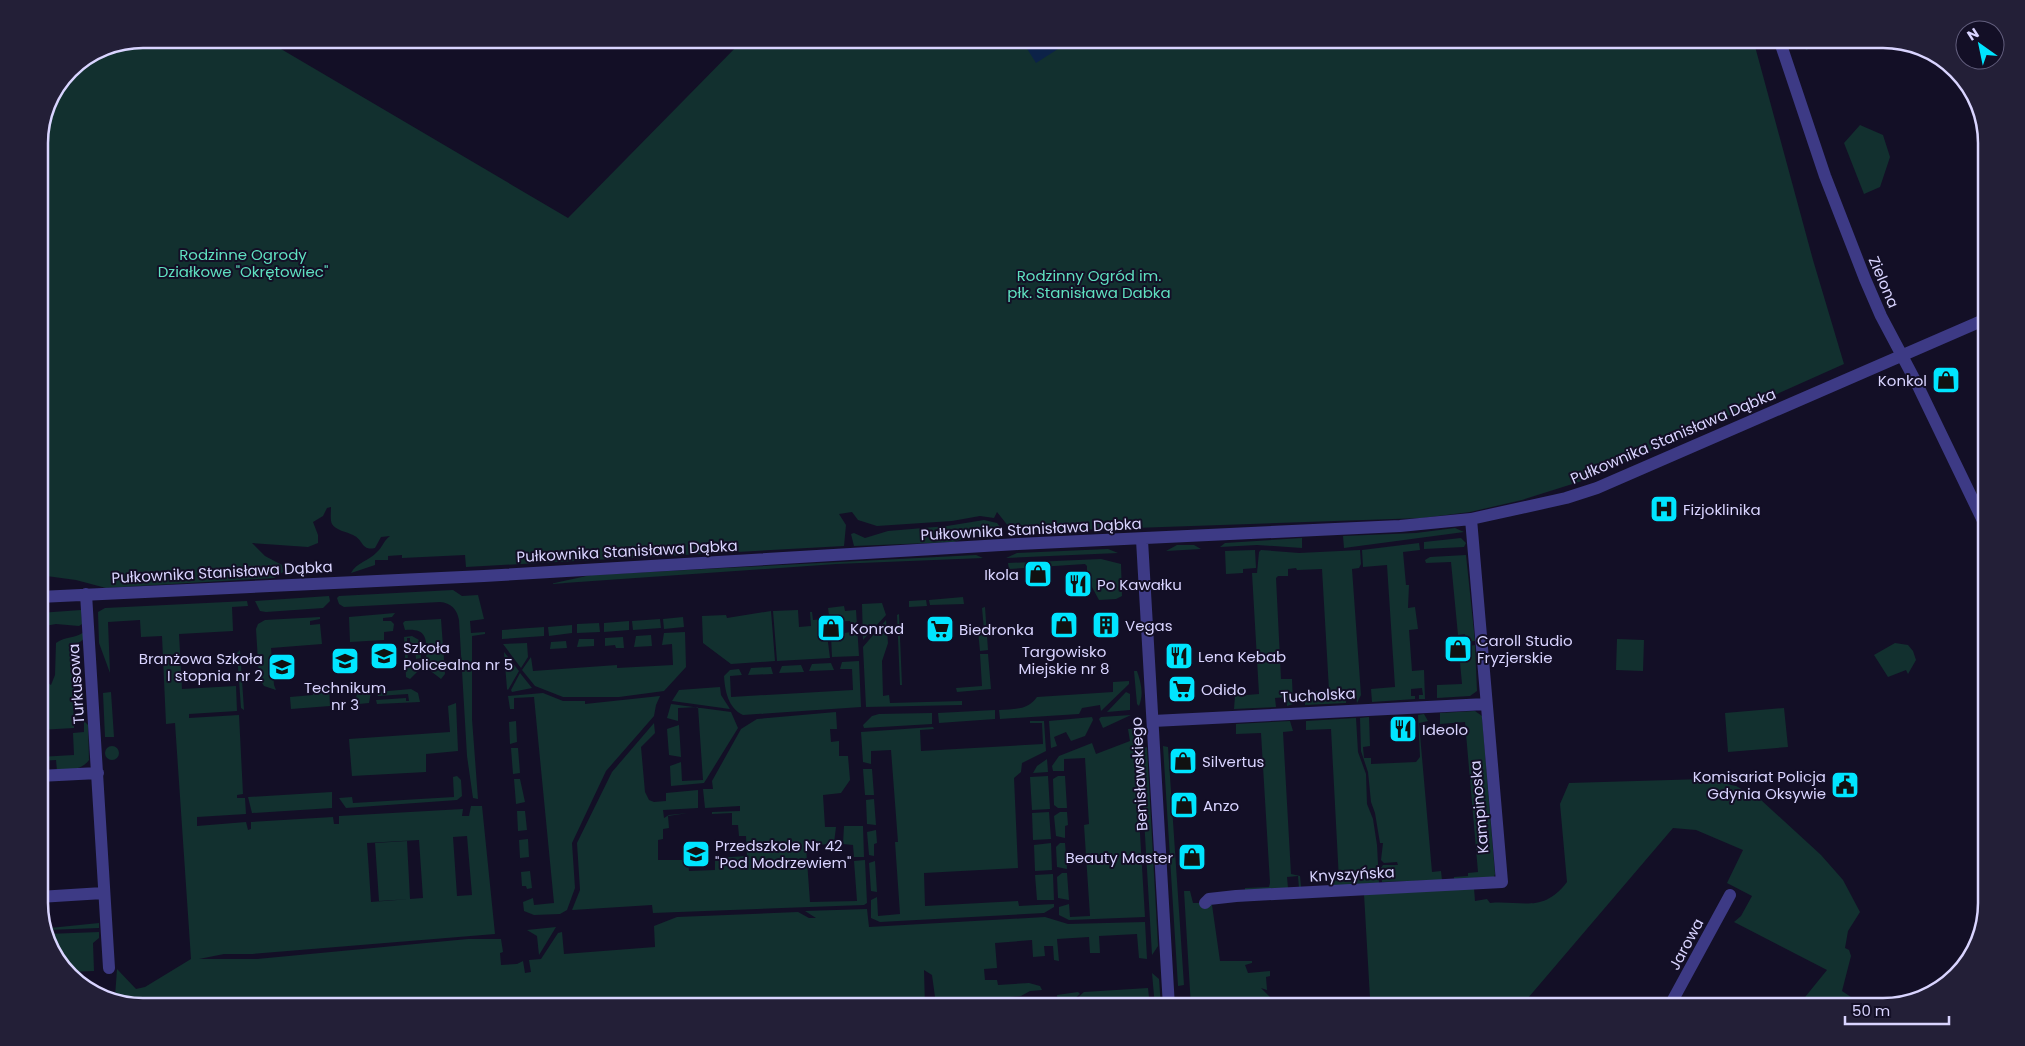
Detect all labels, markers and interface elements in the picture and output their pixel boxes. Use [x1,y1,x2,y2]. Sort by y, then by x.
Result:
north arrow [1955,20,2005,70]
text: N [1963,23,1983,45]
park label: Rodzinne Ogrody Działkowe "Okrętowiec" [158,244,328,282]
street label: Zielona [1864,253,1904,311]
park label: Rodzinny Ogród im. płk. Stanisława Dabka [1007,265,1171,303]
shop icon: Konkol [1931,365,1961,395]
place label: Konkol [1878,370,1927,391]
street label: Pułkownika Stanisława Dąbka [1567,383,1779,489]
hospital icon: Fizjoklinika [1649,494,1679,524]
place label: Fizjoklinika [1683,499,1761,520]
street label: Pułkownika Stanisława Dąbka [920,513,1142,545]
street label: Pułkownika Stanisława Dąbka [516,535,738,567]
street label: Pułkownika Stanisława Dąbka [111,556,333,588]
shop icon: Ikola [1023,559,1053,589]
place label: Ikola [984,564,1019,585]
restaurant icon: Po Kawałku [1063,569,1093,599]
place label: Po Kawałku [1097,574,1182,595]
shop icon: Targowisko Miejskie nr 8 [1049,610,1079,640]
building icon: Vegas [1091,610,1121,640]
shop icon: Konrad [816,613,846,643]
supermarket icon: Biedronka [925,614,955,644]
place label: Vegas [1125,615,1173,636]
place label: Konrad [850,618,904,639]
place label: Biedronka [959,619,1034,640]
place label: Caroll Studio Fryzjerskie [1477,630,1573,668]
shop icon: Caroll Studio Fryzjerskie [1443,634,1473,664]
place label: Szkoła Policealna nr 5 [403,637,513,675]
school or university icon: Szkoła Policealna nr 5 [369,641,399,671]
place label: Targowisko Miejskie nr 8 [1019,641,1109,679]
restaurant icon: Lena Kebab [1164,641,1194,671]
street label: Turkusowa [63,643,89,725]
school or university icon: Technikum nr 3 [330,646,360,676]
place label: Lena Kebab [1198,646,1286,667]
place label: Branżowa Szkoła I stopnia nr 2 [139,648,263,686]
school or university icon: Branżowa Szkoła I stopnia nr 2 [267,652,297,682]
supermarket icon: Odido [1167,674,1197,704]
place label: Technikum nr 3 [304,677,386,715]
place label: Odido [1201,679,1246,700]
street label: Tucholska [1280,683,1356,707]
restaurant icon: Ideolo [1388,714,1418,744]
street label: Benisławskiego [1126,716,1152,832]
place label: Ideolo [1422,719,1468,740]
shop icon: Silvertus [1168,746,1198,776]
place label: Silvertus [1202,751,1265,772]
street label: Kampinoska [1464,760,1494,854]
place label: Komisariat Policja Gdynia Oksywie [1693,766,1826,804]
public building icon: Komisariat Policja Gdynia Oksywie [1830,770,1860,800]
shop icon: Anzo [1169,790,1199,820]
place label: Anzo [1203,795,1239,816]
place label: Przedszkole Nr 42 "Pod Modrzewiem" [715,835,851,873]
school or university icon: Przedszkole Nr 42 "Pod Modrzewiem" [681,839,711,869]
shop icon: Beauty Master [1177,842,1207,872]
place label: Beauty Master [1066,847,1173,868]
street label: Knyszyńska [1309,861,1395,887]
street label: Jarowa [1664,914,1708,974]
scale bar [1845,994,1949,1026]
text: 50 m [1852,1000,1890,1021]

